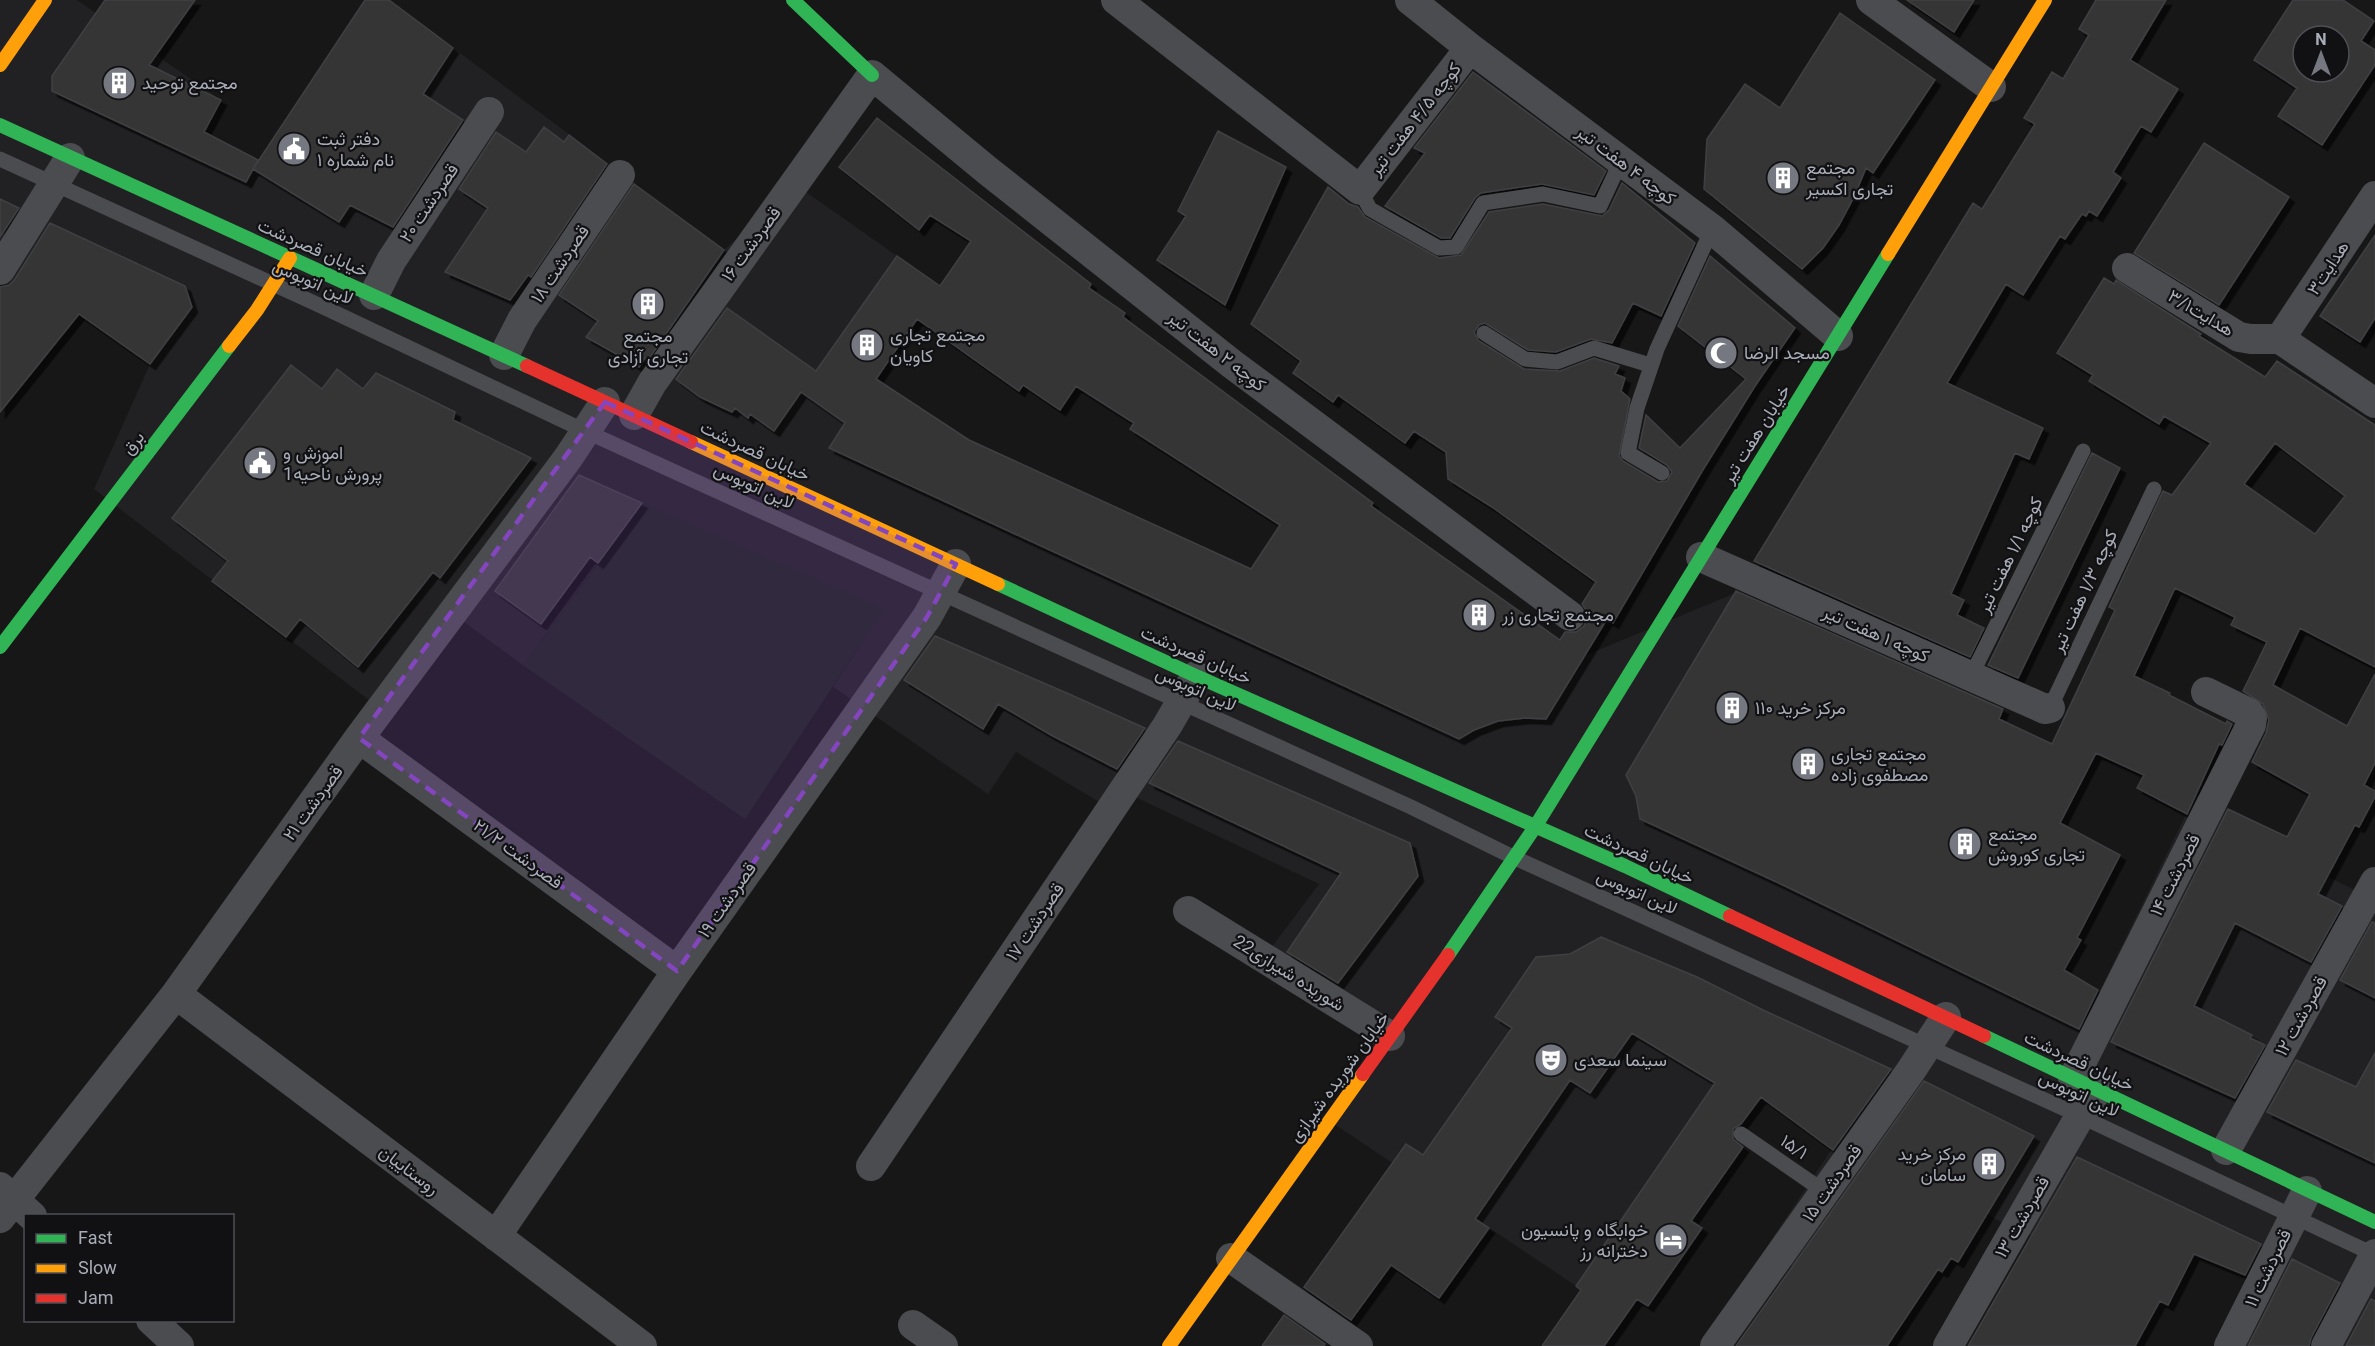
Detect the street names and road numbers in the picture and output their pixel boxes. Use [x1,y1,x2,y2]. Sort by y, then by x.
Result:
street label: کوچه ۴/۵ هفت تیر [1364,58,1467,181]
street label: کوچه ۴ هفت تیر [1570,120,1680,210]
street label: قصردشت ۲۰ [395,159,463,247]
street label: قصردشت ۱۶ [716,202,786,286]
street label: خیابان قصردشت [254,214,372,282]
street label: قصردشت ۱۸ [526,221,594,307]
street label: هدایت۳ [2302,237,2353,299]
street label: لاین اتوبوس [269,254,357,310]
street label: هدایت۳/۱ [2165,285,2238,340]
street label: کوچه ۲ هفت تیر [1162,305,1270,397]
street label: خیابان هفت تیر [1716,381,1795,488]
street label: خیابان قصردشت [697,416,813,486]
street label: برق [117,427,149,459]
street label: لاین اتوبوس [710,458,798,514]
street label: کوچه ۱/۱ هفت تیر [1972,493,2049,618]
street label: کوچه ۱/۳ هفت تیر [2045,526,2123,657]
street label: کوچه ۱ هفت تیر [1818,600,1932,668]
street label: خیابان قصردشت [1137,621,1255,689]
street label: لاین اتوبوس [1152,661,1240,717]
street label: قصردشت ۲۱ [278,761,348,845]
street label: قصردشت ۲۱/۲ [469,814,567,894]
street label: خیابان قصردشت [1581,819,1697,889]
street label: قصردشت ۱۴ [2145,830,2205,920]
street label: قصردشت ۱۹ [693,858,761,942]
street label: لاین اتوبوس [1593,864,1681,920]
street label: قصردشت ۱۷ [1001,879,1069,965]
street label: 22شوریده شیرازی [1229,930,1349,1016]
street label: قصردشت ۱۲ [2270,972,2332,1060]
street label: خیابان شوریده شیرازی [1284,1007,1394,1147]
street label: خیابان قصردشت [2021,1026,2137,1096]
street label: لاین اتوبوس [2035,1066,2123,1122]
street label: ۱۵/۱ [1777,1130,1812,1163]
street label: روستاییان [375,1140,443,1200]
street label: قصردشت ۱۵ [1797,1140,1867,1226]
street label: قصردشت ۱۳ [1990,1172,2054,1262]
street label: قصردشت ۱۱ [2240,1226,2296,1310]

